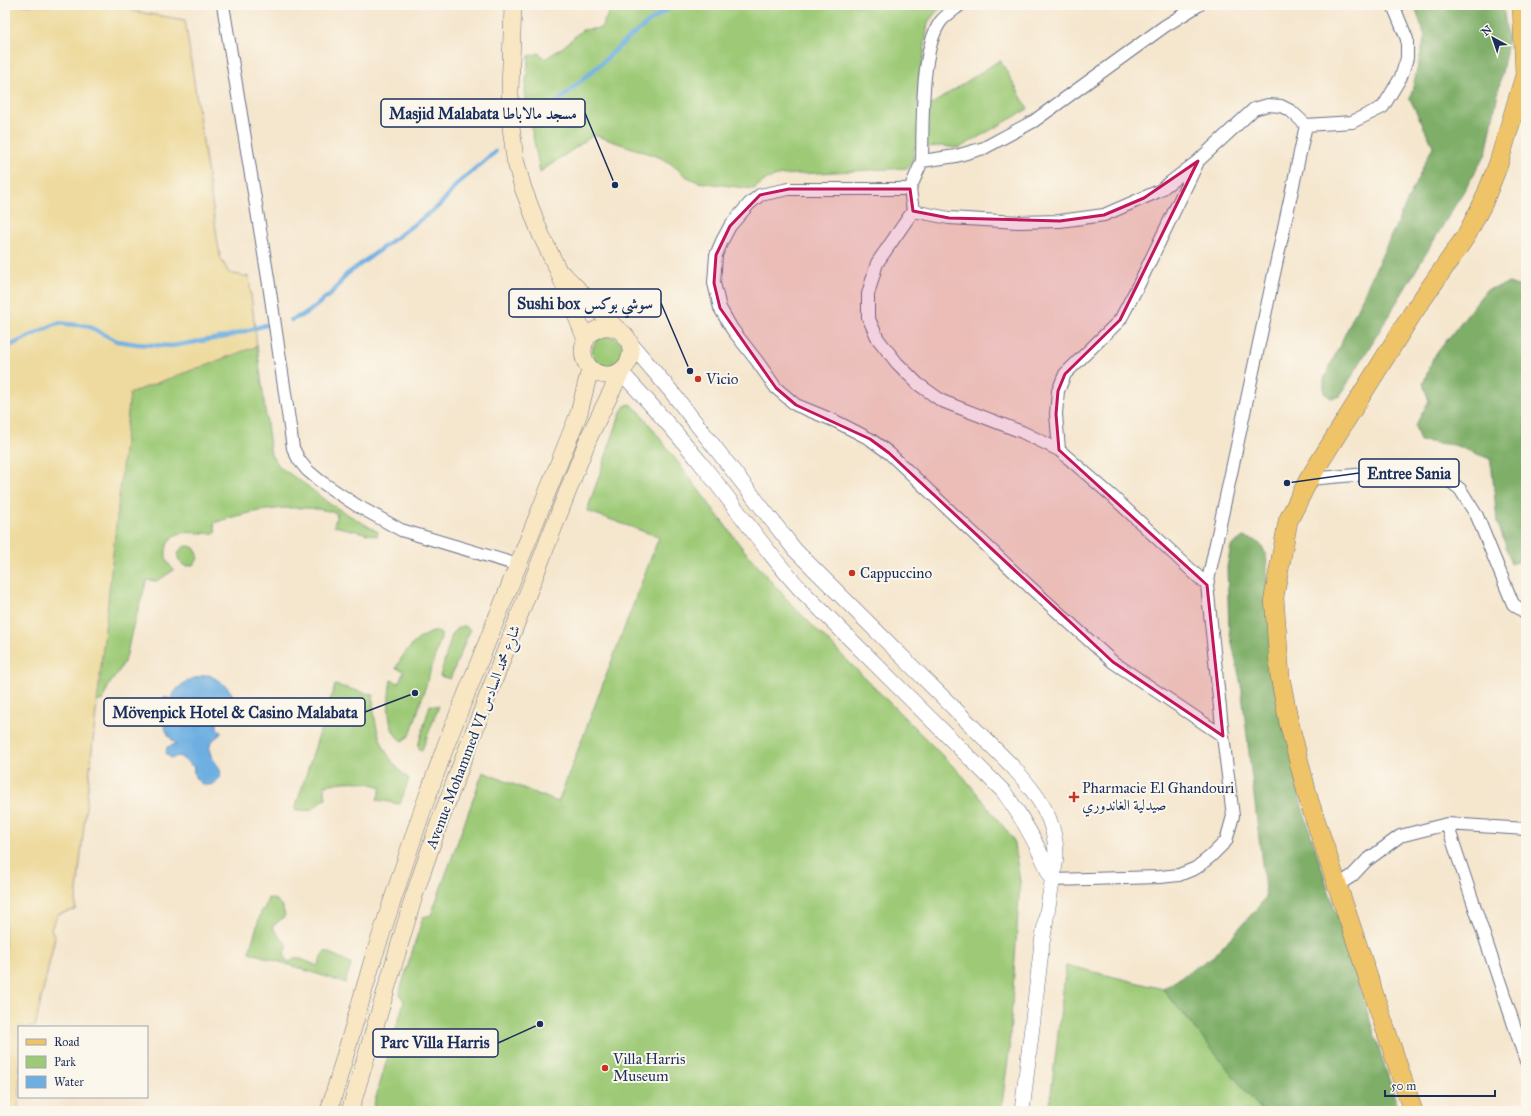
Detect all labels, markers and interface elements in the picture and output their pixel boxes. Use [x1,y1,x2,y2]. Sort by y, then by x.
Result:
north arrow [1473,18,1513,58]
text: N [1479,22,1495,39]
callout: Masjid Malabata مسجد مالاباطا [381,99,585,127]
text: Masjid Malabata مسجد مالاباطا [389,104,577,124]
callout: Sushi box سوشي بوكس [509,289,661,317]
text: Sushi box سوشي بوكس [517,294,653,319]
place label: Vicio [705,370,739,388]
marker: Vicio [693,374,703,384]
callout: Entree Sania [1359,459,1459,487]
text: Entree Sania [1367,464,1452,483]
place label: Cappuccino [860,564,932,582]
marker: Cappuccino [847,568,857,578]
street label: Avenue Mohammed VI شارع محمد السادس [422,623,528,854]
callout: Mövenpick Hotel & Casino Malabata [104,698,365,726]
text: Mövenpick Hotel & Casino Malabata [112,703,359,723]
place label: Pharmacie El Ghandouri صيدلية الغاندوري [1082,779,1234,817]
marker: Pharmacie El Ghandouri صيدلية الغاندوري [1069,792,1079,802]
legend [18,1026,148,1098]
callout: Parc Villa Harris [373,1029,498,1057]
text: Parc Villa Harris [381,1033,490,1052]
text: Road [54,1035,80,1049]
place label: Villa Harris Museum [612,1050,685,1085]
text: Park [54,1055,76,1069]
marker: Villa Harris Museum [600,1063,610,1073]
scale bar [1385,1072,1495,1098]
text: Water [54,1075,84,1089]
text: 50 m [1391,1079,1416,1093]

